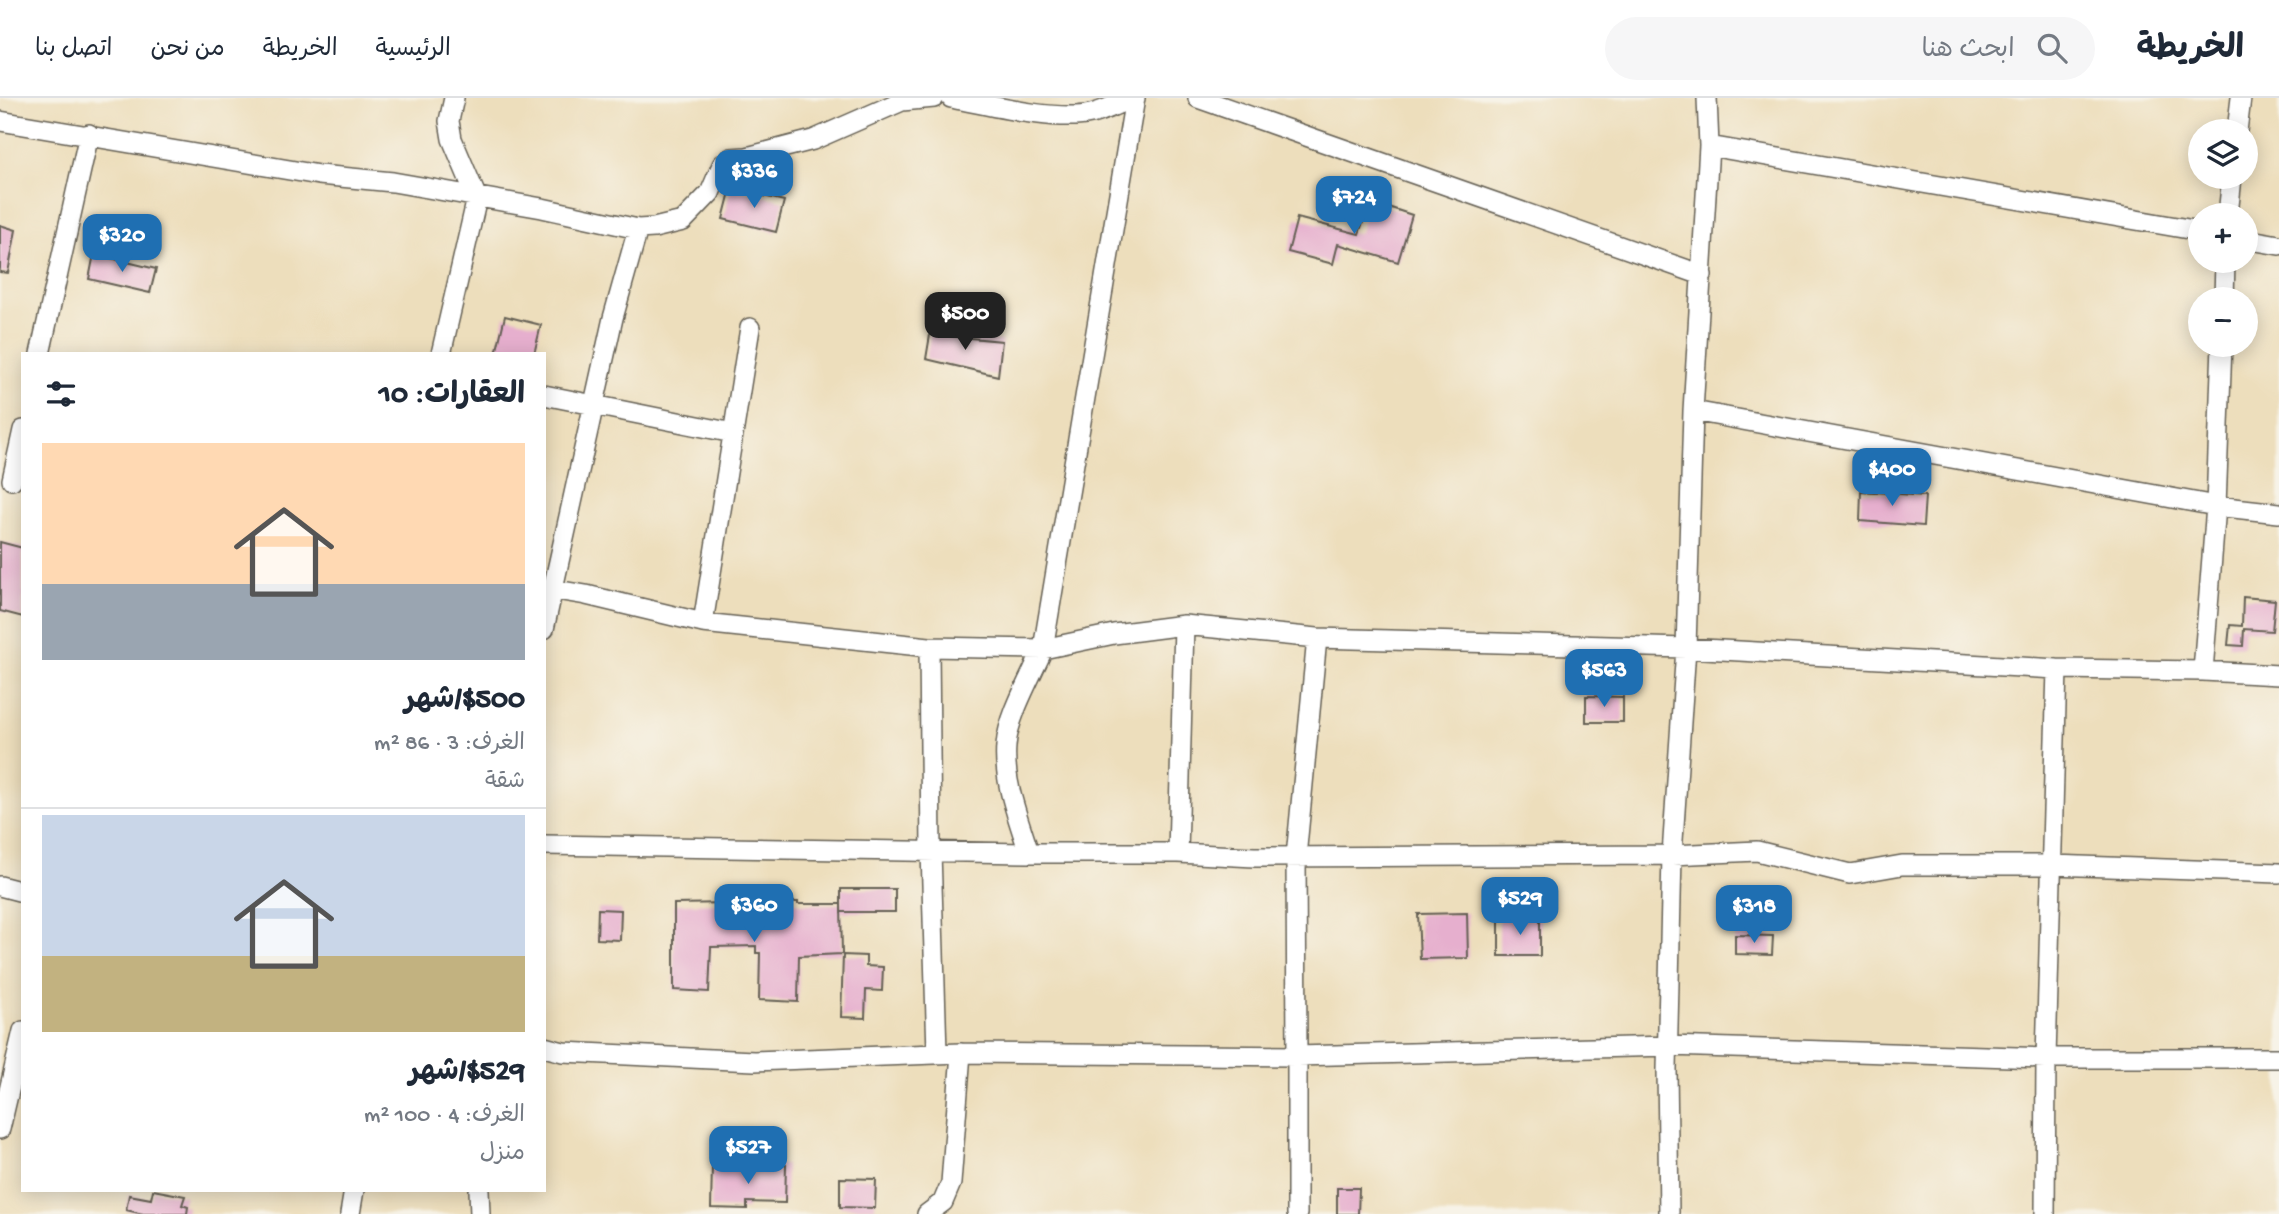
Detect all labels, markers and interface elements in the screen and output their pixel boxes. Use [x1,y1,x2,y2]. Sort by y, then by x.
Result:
search box [1605,17,2095,80]
icon: search [2033,29,2071,67]
text: الخريطة [2137,32,2244,70]
text: اتصل بنا [35,36,112,65]
text: من نحن [150,36,225,65]
text: الخريطة [263,36,338,65]
text: الرئيسية [376,36,451,65]
text: ابحث هنا [1922,36,2015,67]
map controls [2188,119,2258,357]
button: layers [2188,119,2258,189]
pin: $336 [713,150,795,210]
text: $336 [731,159,777,186]
pin: $724 [1313,176,1395,236]
text: $724 [1332,185,1376,212]
button: + [2188,203,2258,273]
pin: $320 [81,214,163,274]
text: $320 [99,223,145,250]
button: − [2188,287,2258,357]
pin: $500 [924,292,1006,352]
text: $500 [941,301,989,328]
icon: filters [42,375,80,413]
text: العقارات: 10 [379,379,525,414]
pin: $400 [1851,448,1933,508]
text: $400 [1868,457,1916,484]
icon: home [221,489,347,615]
pin: $563 [1563,650,1645,709]
text: $563 [1581,658,1627,685]
text: $500/شهر [405,684,525,719]
text: الغرف: 3 · 86 m² [374,731,525,758]
text: شقة [485,769,525,796]
icon: home [221,861,347,987]
pin: $529 [1479,878,1561,937]
pin: $360 [713,884,795,944]
text: $529 [1497,886,1543,913]
pin: $318 [1713,886,1795,945]
text: $360 [731,893,778,920]
text: $318 [1732,894,1776,921]
text: $529/شهر [409,1056,525,1091]
text: الغرف: 4 · 100 m² [364,1103,525,1130]
pin: $527 [707,1126,789,1186]
text: $527 [725,1135,771,1162]
text: منزل [480,1141,525,1168]

